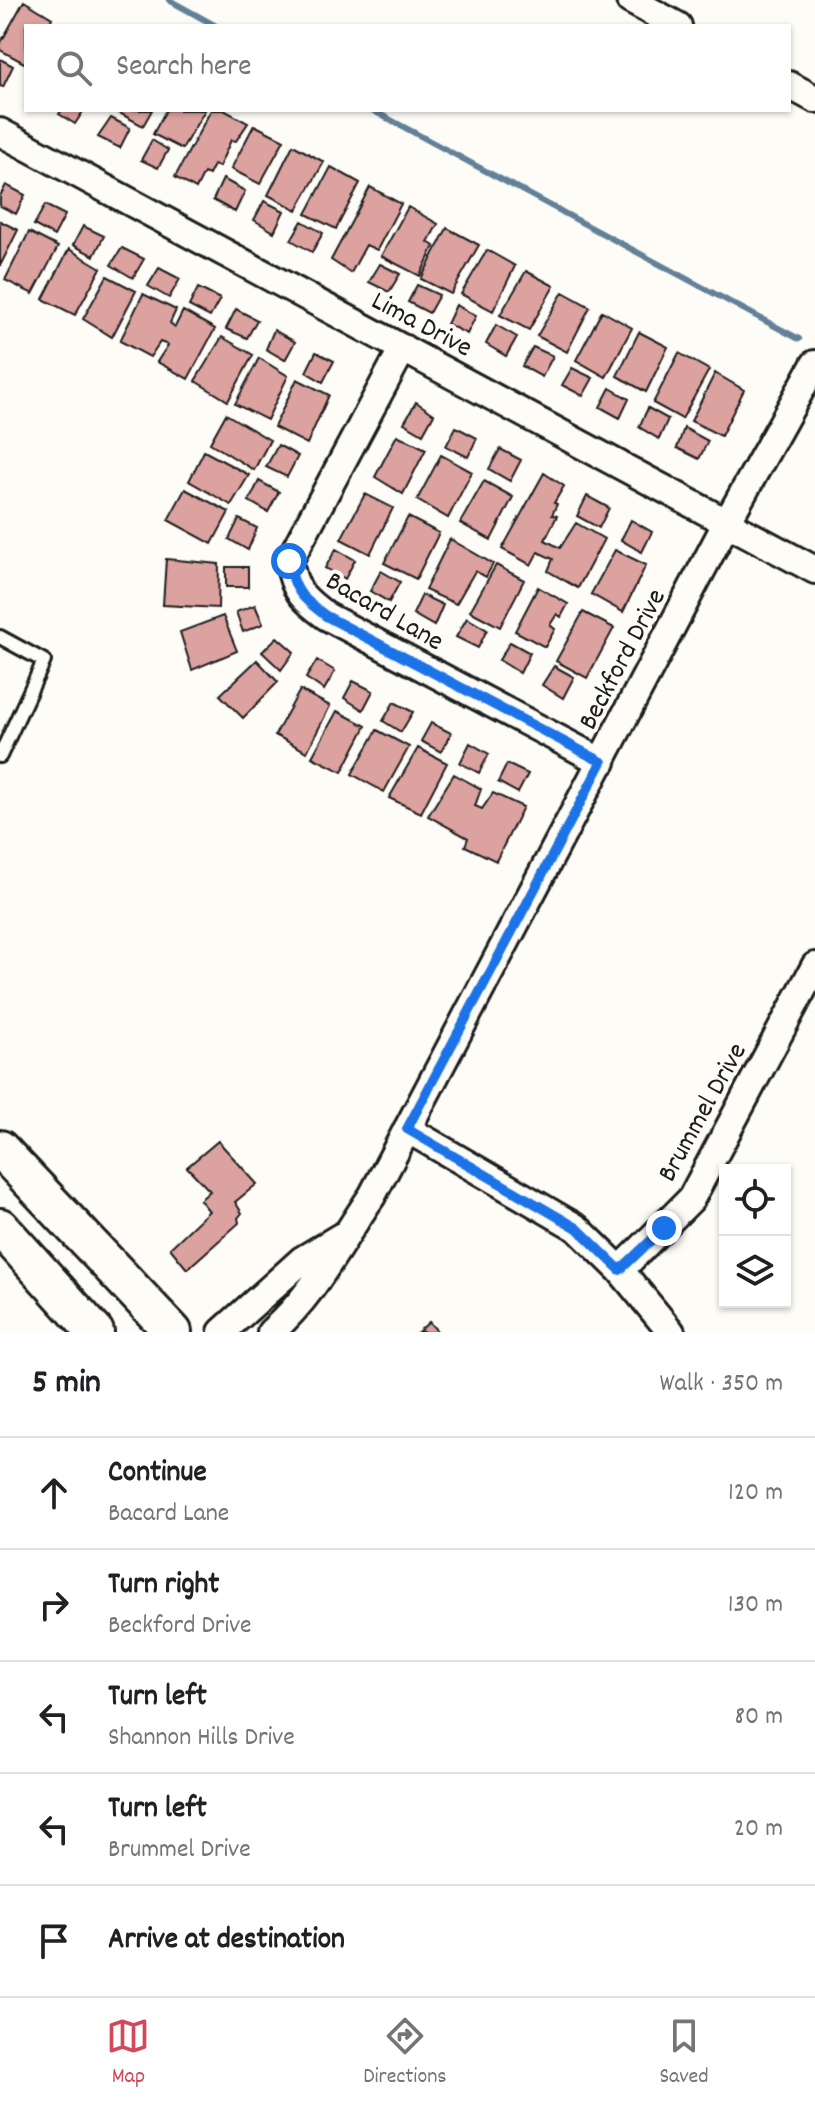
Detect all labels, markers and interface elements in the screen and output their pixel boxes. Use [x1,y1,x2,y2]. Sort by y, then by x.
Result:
search box [24,24,791,112]
icon: search [52,46,96,90]
text: Search here [116,47,252,90]
street label: Lima Drive [363,283,478,370]
route start [271,543,307,579]
street label: Bacard Lane [317,563,450,663]
street label: Beckford Drive [570,583,678,738]
street label: Brummel Drive [650,1037,759,1190]
map controls [719,1164,791,1308]
button: locate [719,1164,791,1236]
route end [646,1210,682,1246]
button: layers [719,1236,791,1308]
text: 5 min [32,1360,101,1409]
text: Walk · 350 m [660,1366,783,1403]
text: Continue [108,1453,207,1496]
icon: ahead [32,1471,76,1515]
text: 120 m [728,1475,783,1512]
text: Bacard Lane [108,1496,229,1533]
text: Turn right [108,1565,219,1608]
icon: right [32,1583,76,1627]
text: 130 m [728,1587,783,1624]
text: Beckford Drive [108,1608,252,1645]
text: Turn left [108,1677,207,1720]
icon: left [32,1695,76,1739]
text: 80 m [735,1699,783,1736]
text: Shannon Hills Drive [108,1720,295,1757]
text: Turn left [108,1789,207,1832]
icon: left [32,1807,76,1851]
text: 20 m [734,1811,783,1848]
text: Brummel Drive [108,1832,251,1869]
icon: arrive [32,1919,76,1963]
text: Arrive at destination [108,1920,345,1963]
tab: Map [106,2014,150,2093]
tab: Directions [363,2014,447,2093]
tab: Saved [659,2014,709,2093]

